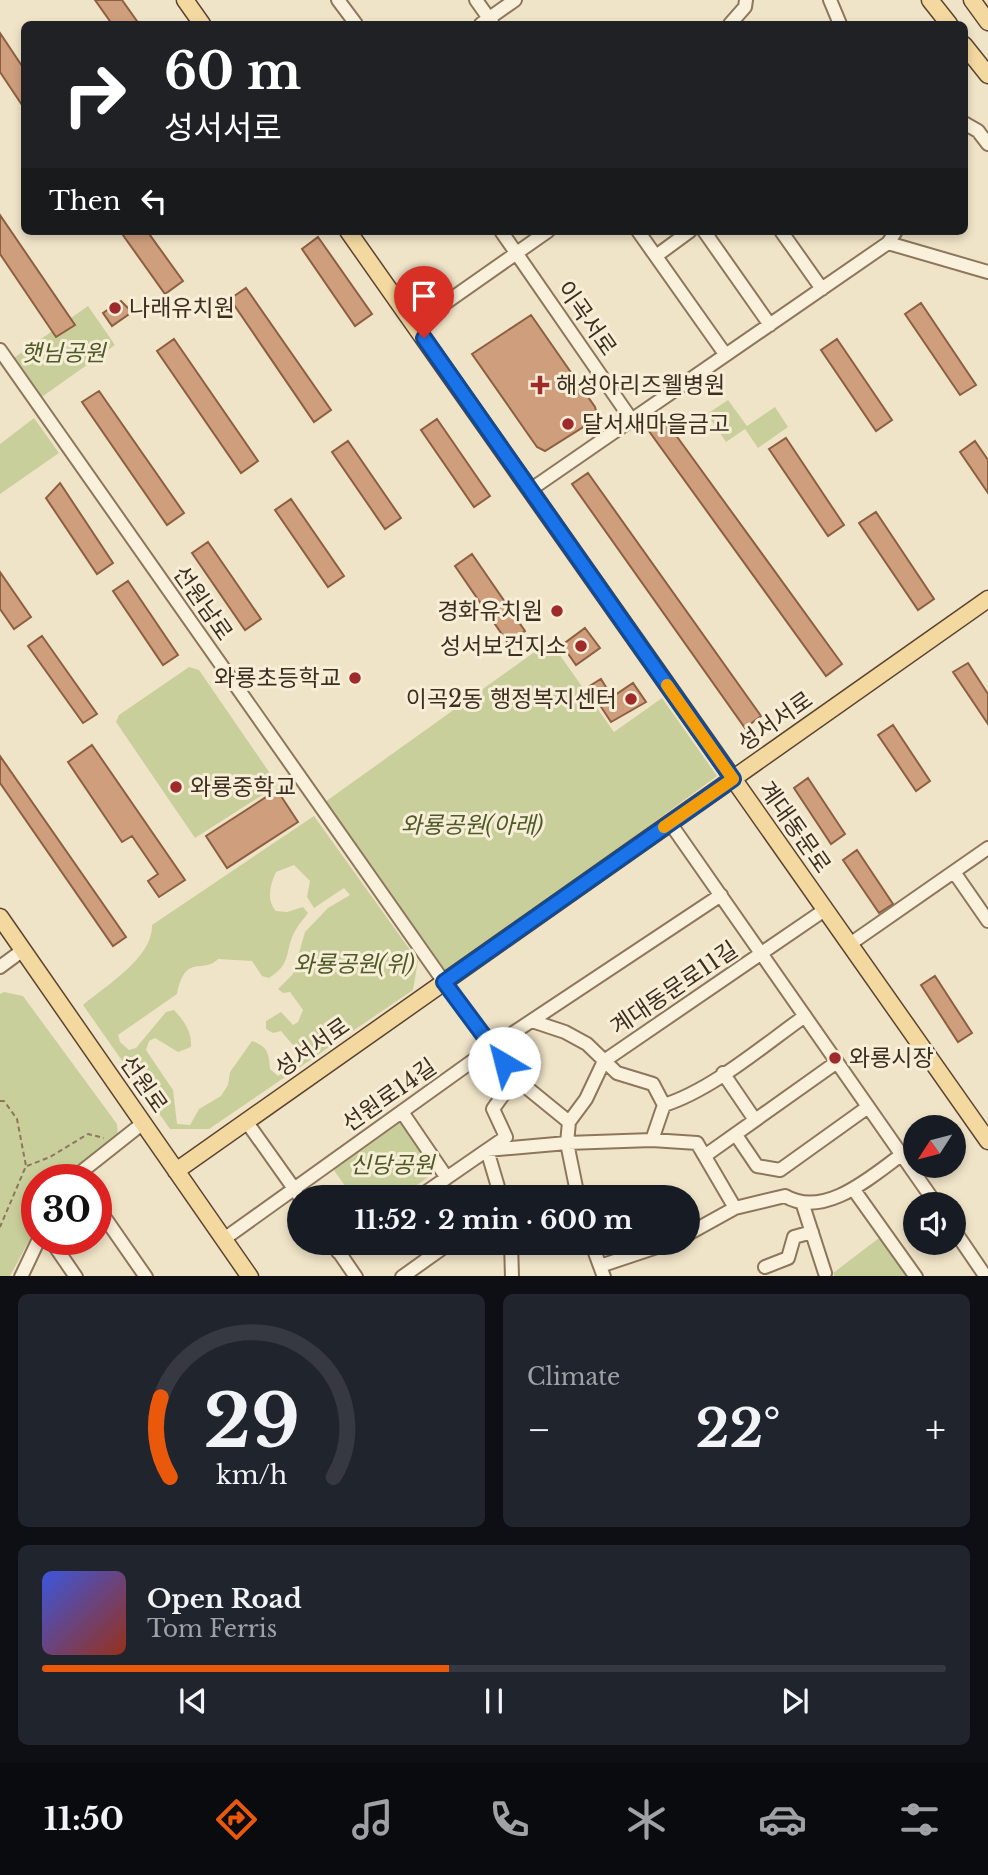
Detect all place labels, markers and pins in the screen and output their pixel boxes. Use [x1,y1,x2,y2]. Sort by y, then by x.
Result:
pin [394,266,454,338]
place label: 나래유치원 [129,294,235,322]
marker: 나래유치원 [107,300,123,316]
place label: 해성아리즈웰병원 [556,371,725,399]
marker: 해성아리즈웰병원 [530,375,550,395]
place label: 달서새마을금고 [582,410,730,438]
marker: 달서새마을금고 [560,416,576,432]
place label: 경화유치원 [437,597,543,625]
marker: 경화유치원 [549,603,565,619]
place label: 성서보건지소 [440,632,567,660]
marker: 성서보건지소 [573,638,589,654]
place label: 와룡초등학교 [214,664,341,692]
marker: 와룡초등학교 [347,670,363,686]
place label: 이곡2동 행정복지센터 [406,685,617,713]
marker: 이곡2동 행정복지센터 [623,691,639,707]
place label: 와룡중학교 [190,773,296,801]
marker: 와룡중학교 [168,779,184,795]
place label: 와룡시장 [849,1044,934,1072]
marker: 와룡시장 [827,1050,843,1066]

